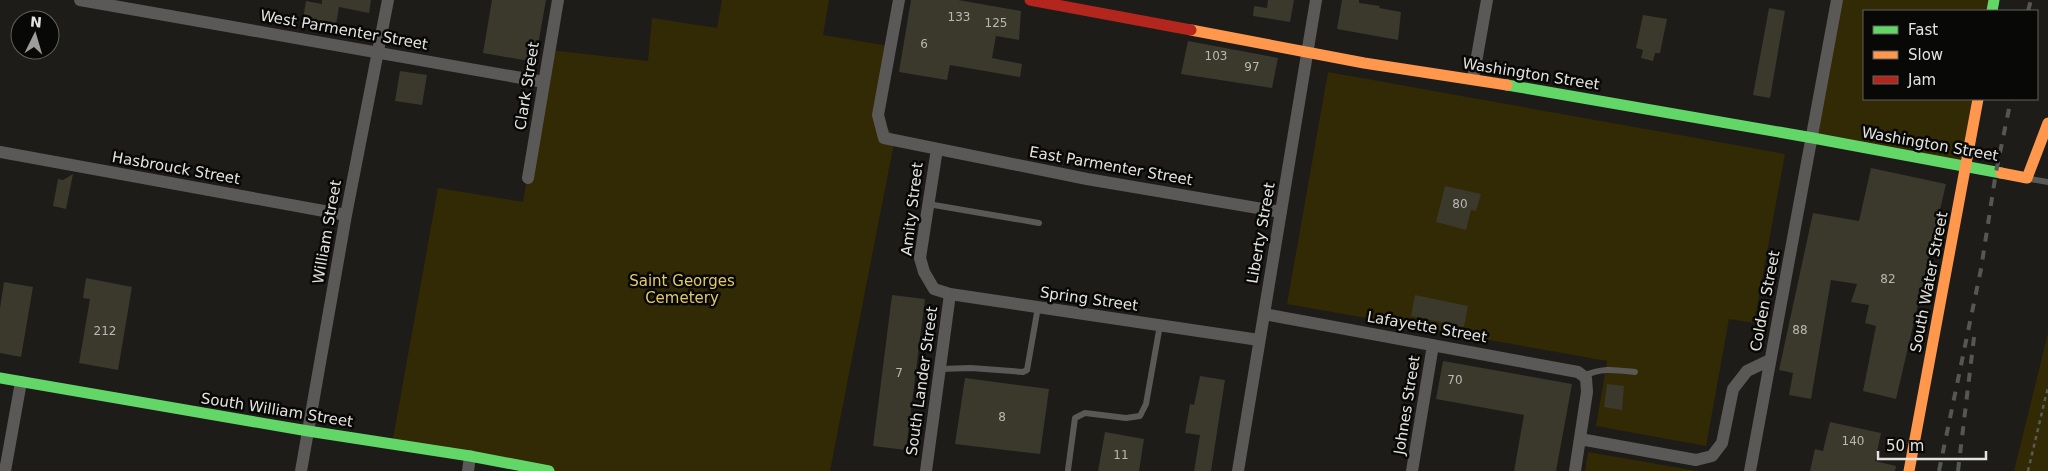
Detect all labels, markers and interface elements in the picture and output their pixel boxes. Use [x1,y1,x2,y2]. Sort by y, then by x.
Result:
street label: West Parmenter Street [259,6,429,54]
north arrow [10,10,60,60]
house number: 133 [948,10,970,24]
legend [1863,10,2038,100]
text: N [30,14,43,31]
house number: 125 [985,16,1007,30]
text: Fast [1908,21,1938,39]
house number: 6 [920,37,928,51]
street label: Clark Street [511,41,543,131]
text: Slow [1908,46,1943,64]
house number: 103 [1205,49,1227,63]
street label: Washington Street [1461,54,1601,94]
house number: 97 [1244,60,1260,74]
text: Jam [1907,71,1936,89]
street label: Washington Street [1860,123,2000,165]
street label: East Parmenter Street [1028,143,1194,189]
street label: Hasbrouck Street [111,148,241,188]
street label: Amity Street [897,161,927,257]
street label: William Street [309,178,345,285]
street label: Liberty Street [1243,181,1279,285]
house number: 80 [1452,197,1468,211]
street label: South Water Street [1907,210,1952,354]
street label: Colden Street [1746,249,1784,353]
park label: Saint Georges Cemetery [629,272,735,307]
house number: 82 [1880,272,1896,286]
street label: Spring Street [1039,283,1139,315]
street label: South Lander Street [903,305,941,457]
street label: Lafayette Street [1366,308,1488,346]
house number: 88 [1792,323,1808,337]
house number: 212 [94,324,116,338]
street label: Johnes Street [1390,354,1424,457]
house number: 7 [895,366,903,380]
house number: 70 [1447,373,1463,387]
street label: South William Street [200,389,354,431]
house number: 8 [998,410,1006,424]
scale bar [1878,428,1986,460]
house number: 140 [1842,434,1864,448]
text: 50 m [1886,437,1924,455]
house number: 11 [1113,448,1129,462]

